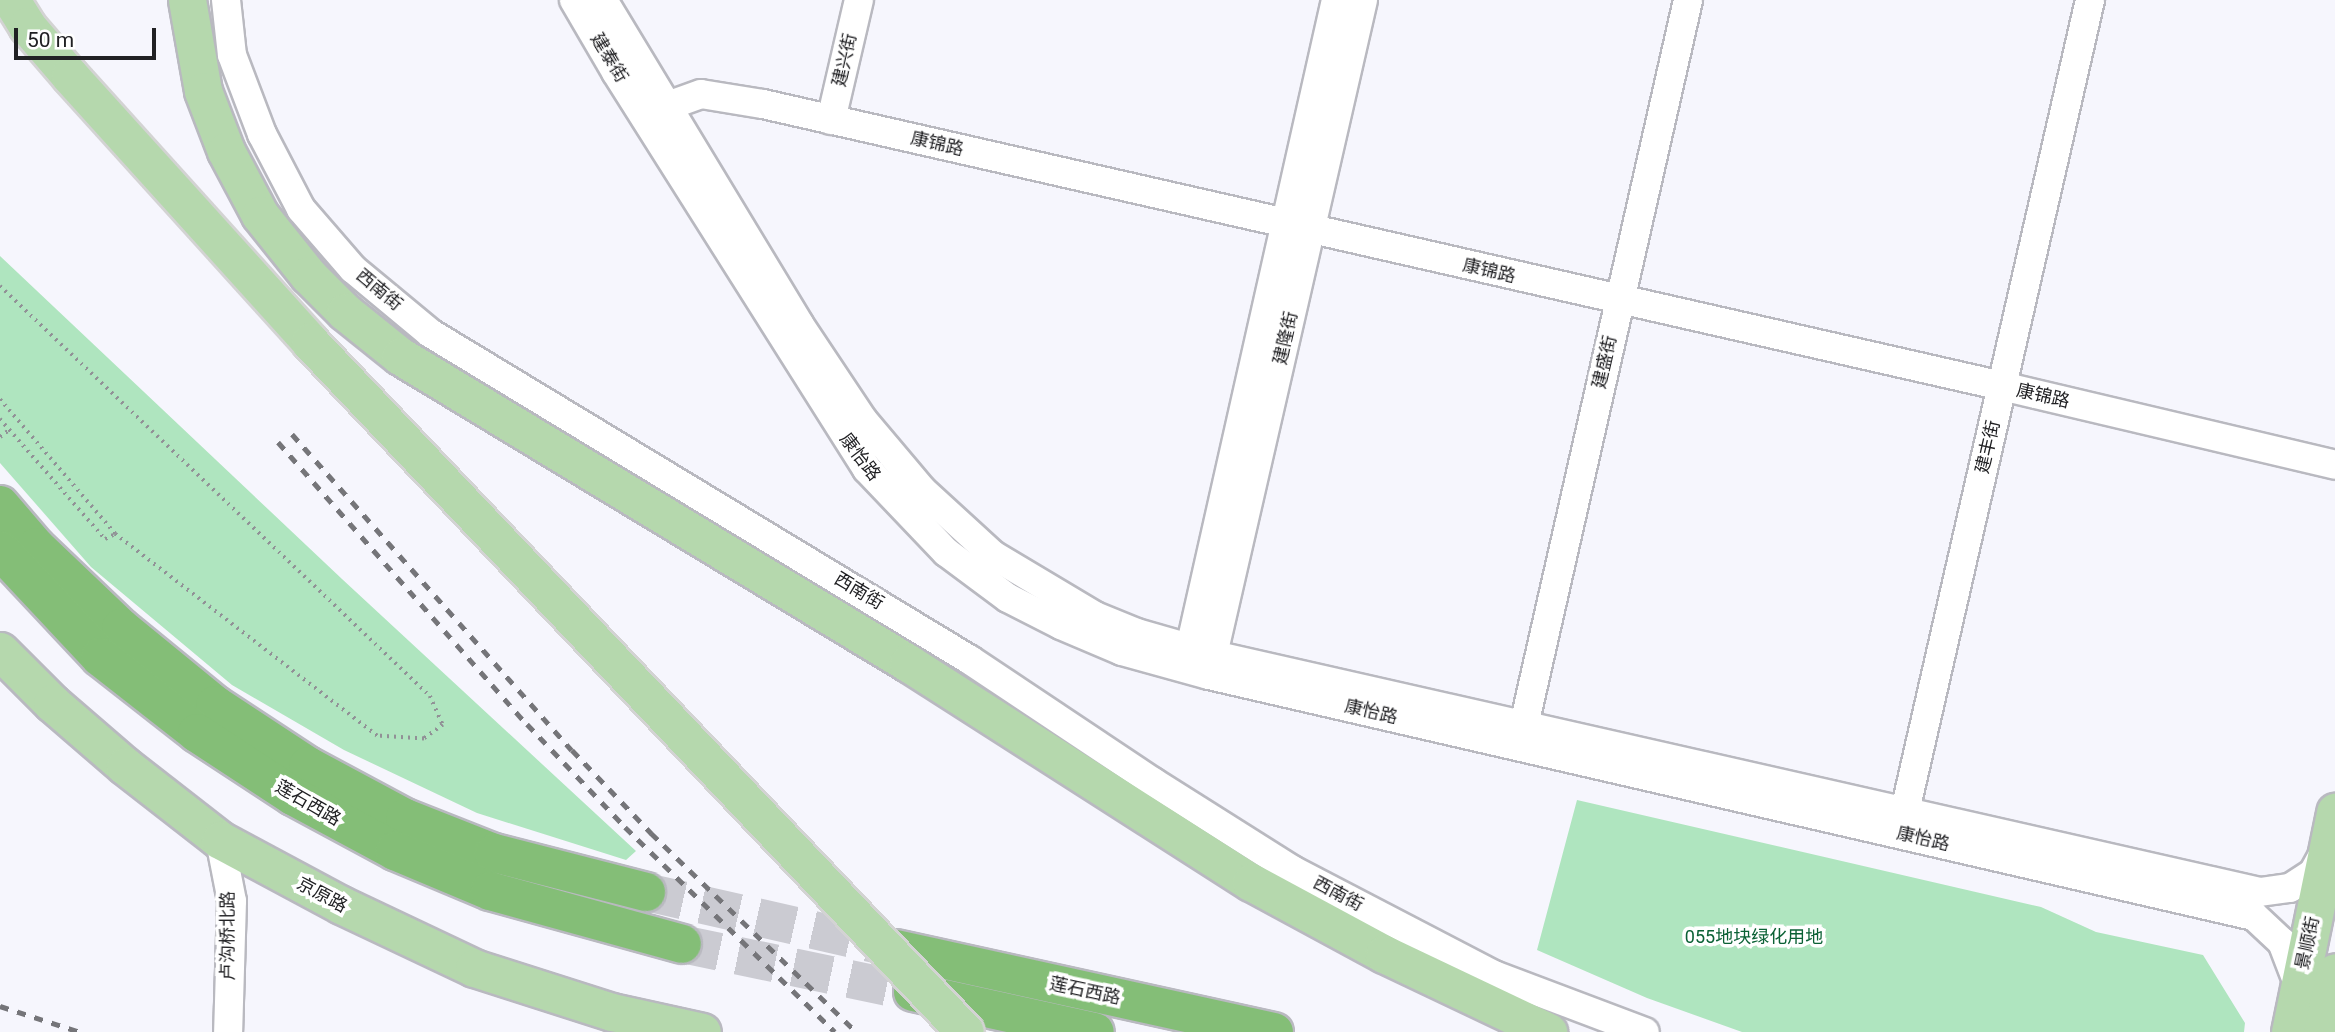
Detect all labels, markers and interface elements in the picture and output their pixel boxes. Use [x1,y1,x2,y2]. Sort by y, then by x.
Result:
scale bar [18,14,159,58]
text: 50 m [27,28,74,52]
street label: 建泰街 [586,29,632,87]
street label: 建兴街 [828,31,862,89]
street label: 康锦路 [908,127,966,161]
street label: 康锦路 [1460,254,1518,288]
street label: 西南街 [351,264,407,316]
street label: 建隆街 [1269,309,1303,367]
street label: 建盛街 [1588,333,1622,391]
street label: 康锦路 [2014,379,2072,413]
street label: 建丰街 [1971,418,2005,476]
street label: 康怡路 [835,429,885,485]
street label: 西南街 [830,568,888,614]
street label: 康怡路 [1342,695,1400,729]
street label: 莲石西路 [271,776,345,830]
street label: 康怡路 [1894,822,1952,856]
street label: 西南街 [1309,872,1367,916]
street label: 京原路 [293,873,351,917]
street label: 卢沟桥北路 [217,891,239,981]
street label: 景顺街 [2292,914,2324,972]
park label: 055地块绿化用地 [1685,926,1823,948]
street label: 莲石西路 [1048,973,1122,1009]

